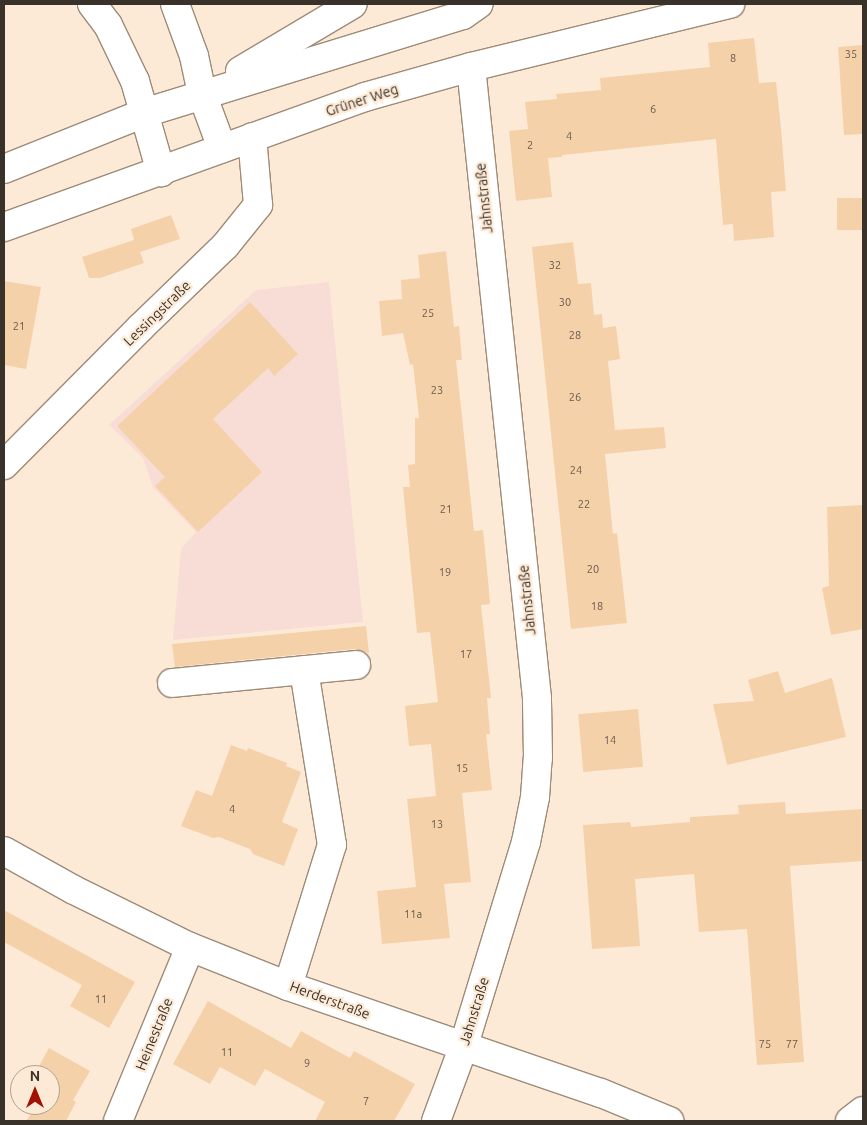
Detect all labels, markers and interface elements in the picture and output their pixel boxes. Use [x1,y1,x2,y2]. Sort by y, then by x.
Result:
house number: 35 [845,47,857,61]
house number: 8 [730,51,736,65]
street label: Grüner Weg [324,80,400,120]
house number: 6 [650,102,656,116]
house number: 4 [566,129,572,143]
house number: 2 [527,138,533,152]
street label: Jahnstraße [472,162,496,234]
house number: 32 [549,258,561,272]
street label: Lessingstraße [120,277,194,349]
house number: 30 [559,295,571,309]
house number: 25 [422,306,434,320]
house number: 21 [13,319,25,333]
house number: 28 [569,328,581,342]
house number: 23 [431,383,443,397]
house number: 26 [569,390,581,404]
house number: 24 [570,463,582,477]
house number: 22 [578,497,590,511]
house number: 21 [440,502,452,516]
house number: 20 [587,562,599,576]
street label: Jahnstraße [515,564,539,636]
house number: 19 [439,565,451,579]
house number: 18 [591,599,603,613]
house number: 17 [460,647,472,661]
house number: 14 [604,733,616,747]
house number: 15 [456,761,468,775]
house number: 4 [229,802,235,816]
house number: 13 [431,817,443,831]
house number: 11a [404,907,422,921]
street label: Jahnstraße [456,975,492,1047]
street label: Herderstraße [288,978,372,1022]
house number: 11 [95,992,107,1006]
street label: Heinestraße [132,995,176,1073]
house number: 75 [759,1037,771,1051]
house number: 77 [786,1037,798,1051]
house number: 11 [221,1045,233,1059]
house number: 9 [304,1056,310,1070]
north arrow [10,1065,60,1115]
text: N [30,1068,40,1084]
house number: 7 [363,1094,369,1108]

